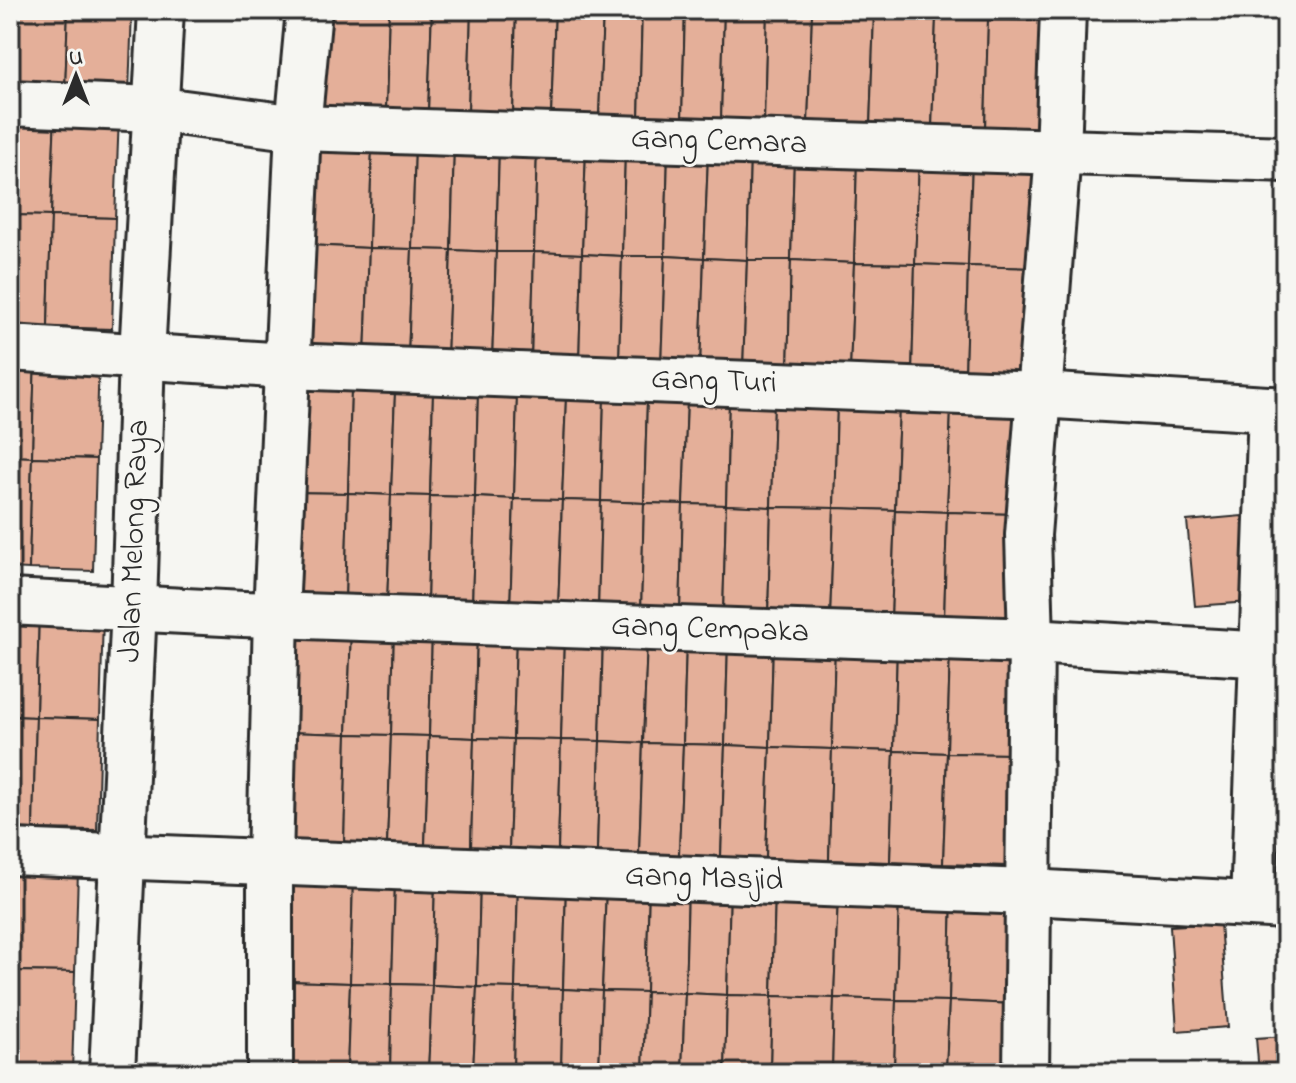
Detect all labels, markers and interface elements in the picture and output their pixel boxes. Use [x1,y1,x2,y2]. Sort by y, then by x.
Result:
north arrow [36,36,116,116]
text: U [69,43,83,75]
street label: Gang Cemara [630,115,808,169]
street label: Gang Turi [650,356,778,408]
street label: Jalan Melong Raya [107,419,163,663]
street label: Gang Cempaka [610,603,810,657]
street label: Gang Masjid [624,853,784,905]

